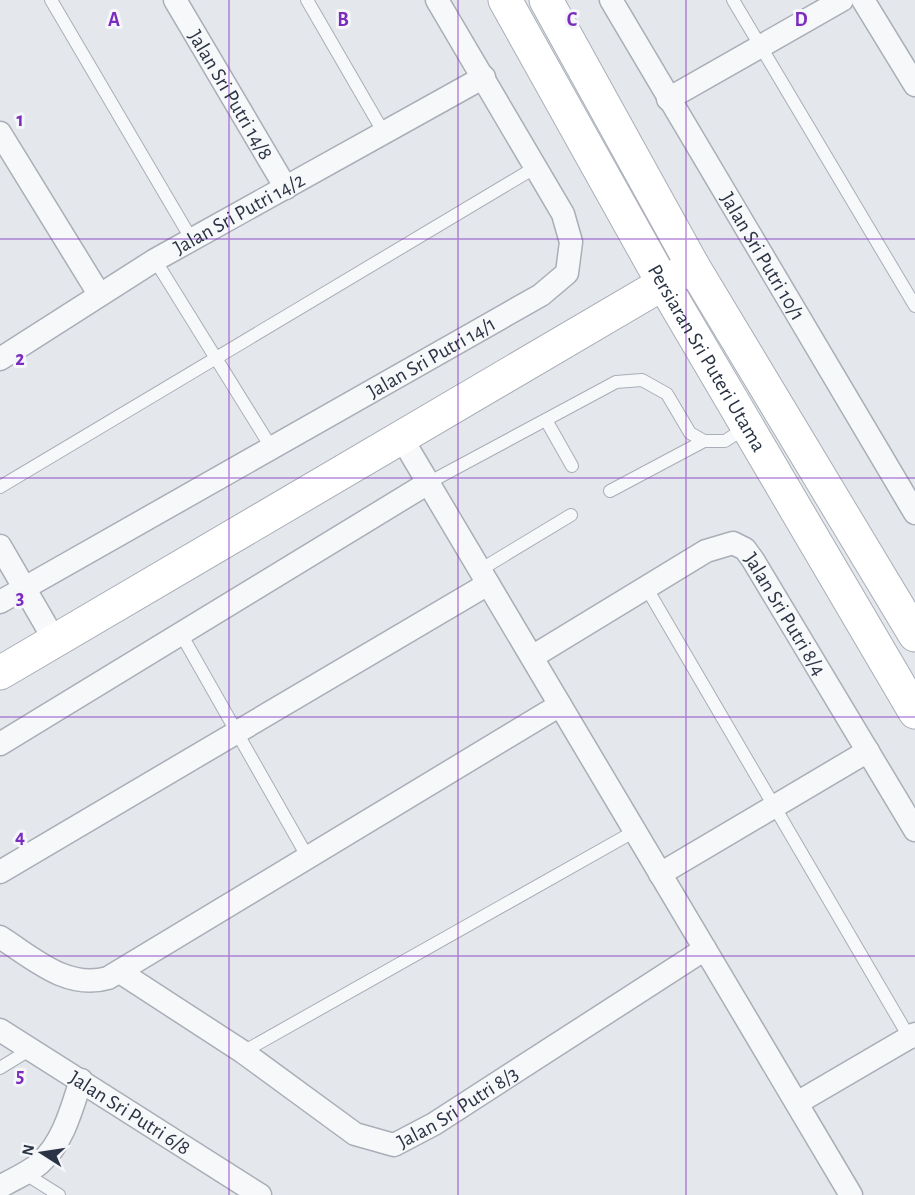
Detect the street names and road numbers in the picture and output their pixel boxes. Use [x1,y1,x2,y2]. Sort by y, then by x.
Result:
street label: Jalan Sri Putri 14/8 [184,27,277,163]
street label: Jalan Sri Putri 14/2 [170,169,308,258]
street label: Jalan Sri Putri 10/1 [717,189,808,324]
street label: Persiaran Sri Puteri Utama [644,261,770,456]
street label: Jalan Sri Putri 14/1 [364,313,499,402]
street label: Jalan Sri Putri 8/4 [740,549,830,680]
street label: Jalan Sri Putri 8/3 [394,1063,522,1152]
street label: Jalan Sri Putri 6/8 [65,1067,194,1159]

